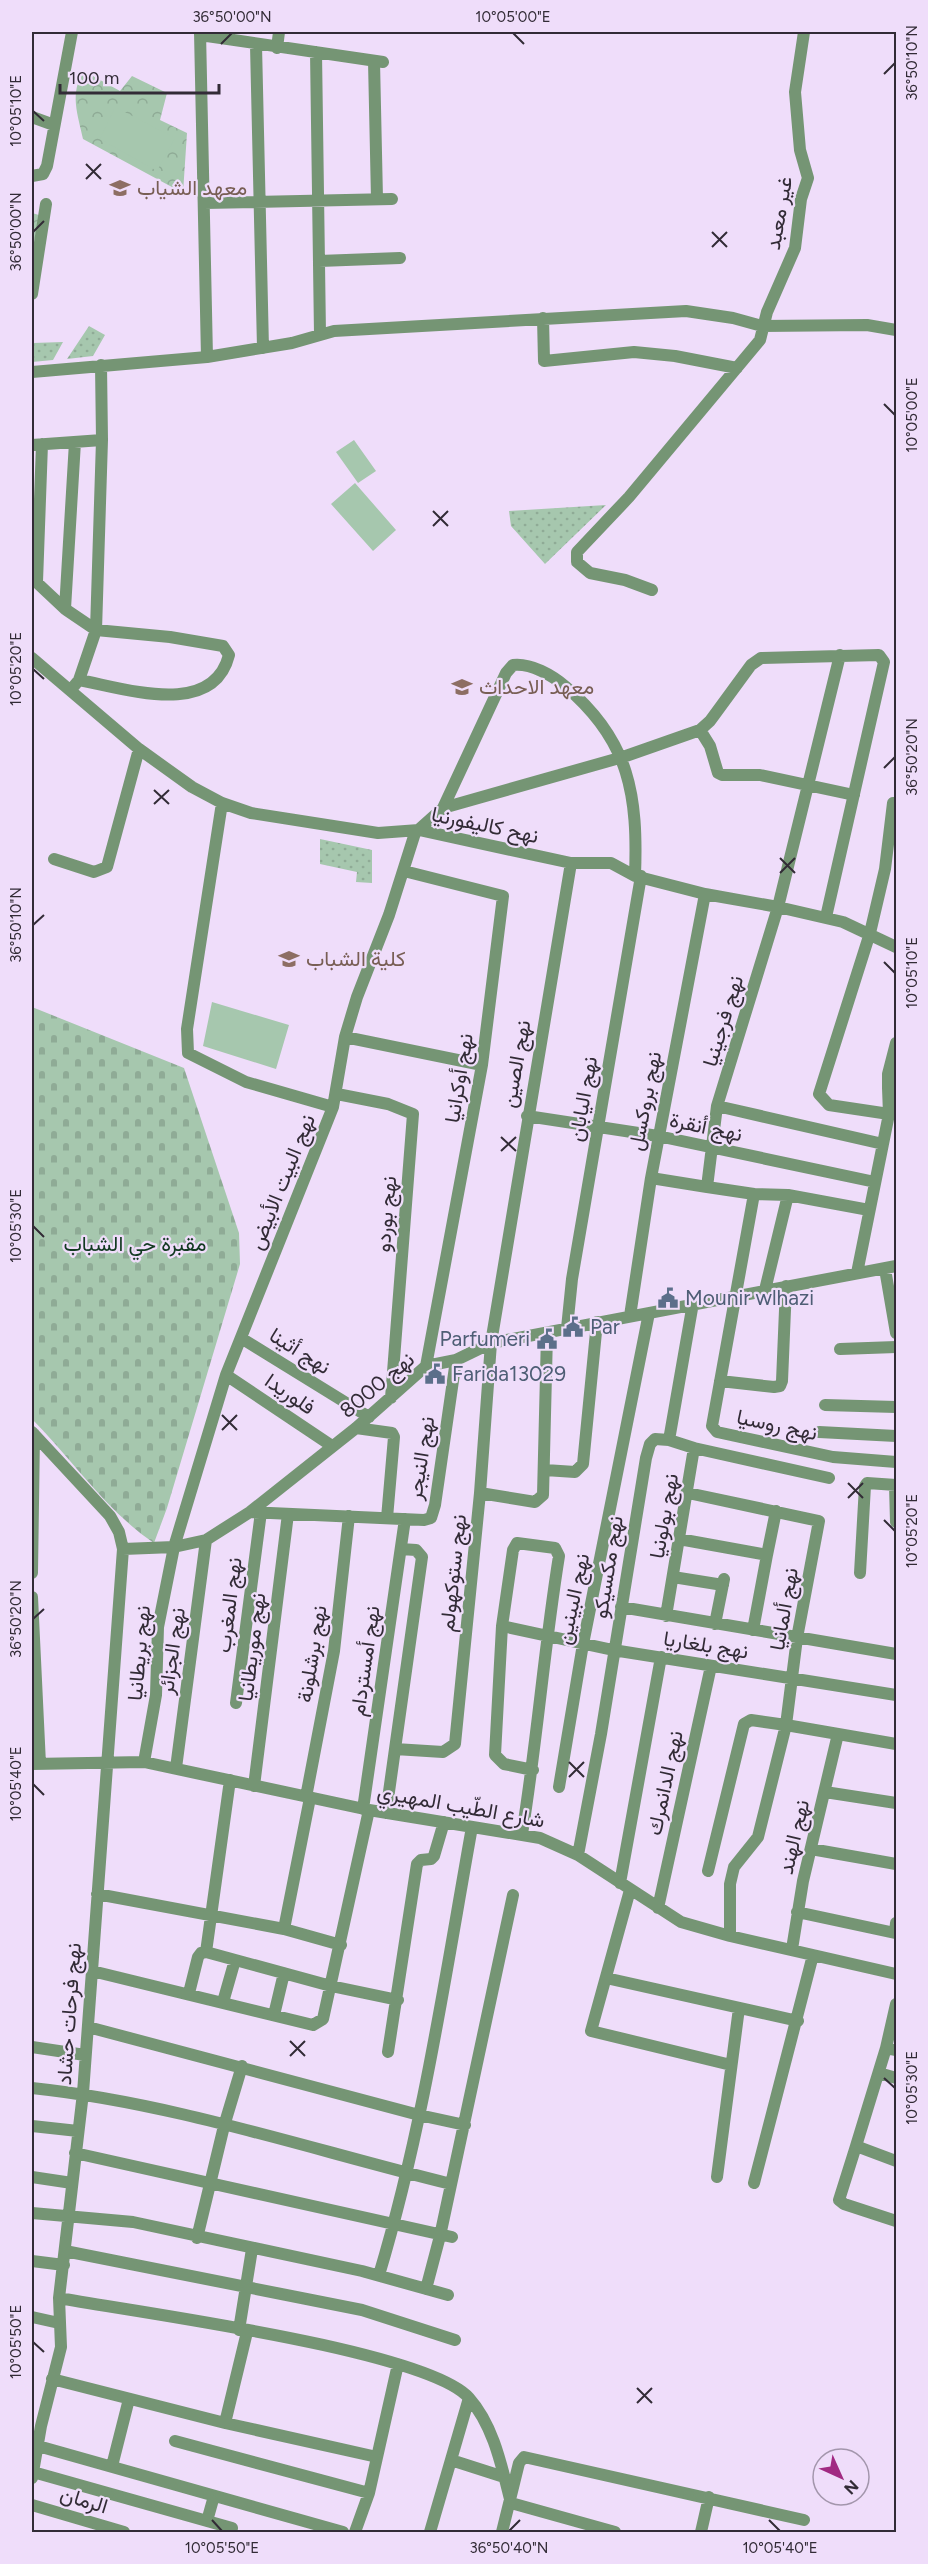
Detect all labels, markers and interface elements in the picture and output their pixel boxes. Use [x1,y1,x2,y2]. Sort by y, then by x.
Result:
text: 36°50'00"N [192,8,272,26]
text: 10°05'00"E [475,8,551,26]
text: 36°50'10"N [903,25,921,101]
scale bar [60,57,219,95]
text: 100 m [69,67,119,89]
text: 10°05'10"E [7,75,25,147]
street label: غير معبد [760,174,798,252]
place label: معهد الشياب [137,175,247,201]
school or university icon: معهد الشياب [108,176,132,200]
text: 36°50'00"N [7,192,25,272]
text: 10°05'00"E [903,377,921,453]
text: 10°05'20"E [7,632,25,706]
place label: معهد الاحداث [479,674,594,700]
school or university icon: معهد الاحداث [450,675,474,699]
text: 36°50'20"N [903,718,921,796]
street label: نهح كاليفورنيا [429,801,541,850]
text: 36°50'10"N [7,887,25,963]
text: 10°05'10"E [903,937,921,1009]
place label: كلية الشباب [306,946,405,971]
school or university icon: كلية الشباب [277,947,301,971]
street label: نهج فرجينيا [697,972,750,1070]
street label: نهج الصين [496,1018,537,1110]
street label: نهج أوكرانيا [439,1031,480,1125]
street label: نهج بروكسل [623,1049,668,1153]
street label: نهج اليابان [563,1054,604,1144]
street label: نهج أنقرة [667,1107,745,1148]
street label: نهج البيت الأبيض [243,1110,322,1254]
street label: نهج بوردو [370,1175,403,1253]
text: 10°05'30"E [7,1189,25,1263]
park label: مقبرة حي الشباب [63,1231,207,1261]
place label: Mounir wlhazi [685,1285,814,1310]
public building icon: Mounir wlhazi [656,1286,680,1310]
place label: Par [590,1314,620,1339]
public building icon: Par [561,1315,585,1339]
street label: نهج أثينا [264,1322,336,1381]
place label: Parfumeri [439,1326,530,1351]
public building icon: Parfumeri [535,1327,559,1351]
street label: نهج 8000 [334,1346,420,1424]
place label: Farida13029 [452,1361,566,1386]
public building icon: Farida13029 [423,1362,447,1386]
street label: فلوريدا [260,1368,320,1420]
street label: نهج روسيا [734,1404,820,1447]
street label: نهج النيجر [401,1414,441,1503]
street label: نهج بولونيا [644,1471,685,1561]
text: 10°05'20"E [903,1494,921,1568]
street label: نهج ستوكهولم [434,1513,473,1633]
street label: نهج مكسيكو [587,1514,630,1620]
street label: نهج البينين [551,1551,596,1647]
street label: نهج المغرب [210,1556,249,1654]
street label: نهج ألمانيا [764,1566,805,1653]
text: 36°50'20"N [7,1580,25,1658]
street label: نهج موريطانيا [232,1591,273,1703]
street label: نهج برشلونة [291,1603,334,1705]
street label: نهج بريطانيا [122,1604,157,1702]
street label: نهج أمستردام [344,1604,387,1718]
street label: نهج الجزائر [153,1606,192,1697]
street label: نهج بلغاريا [661,1625,750,1666]
street label: نهج الدانمرك [641,1728,690,1838]
text: 10°05'40"E [7,1746,25,1822]
street label: شارع الطّيب المهيري [375,1778,547,1837]
street label: نهج الهند [773,1797,816,1877]
street label: نهج فرحات حشاد [51,1942,88,2086]
text: 10°05'30"E [903,2051,921,2125]
text: 10°05'50"E [7,2305,25,2379]
north arrow [811,2447,871,2507]
text: N [840,2476,862,2498]
street label: الرمان [57,2481,111,2519]
text: 10°05'50"E [185,2539,259,2557]
text: 36°50'40"N [470,2539,548,2557]
text: 10°05'40"E [742,2539,818,2557]

